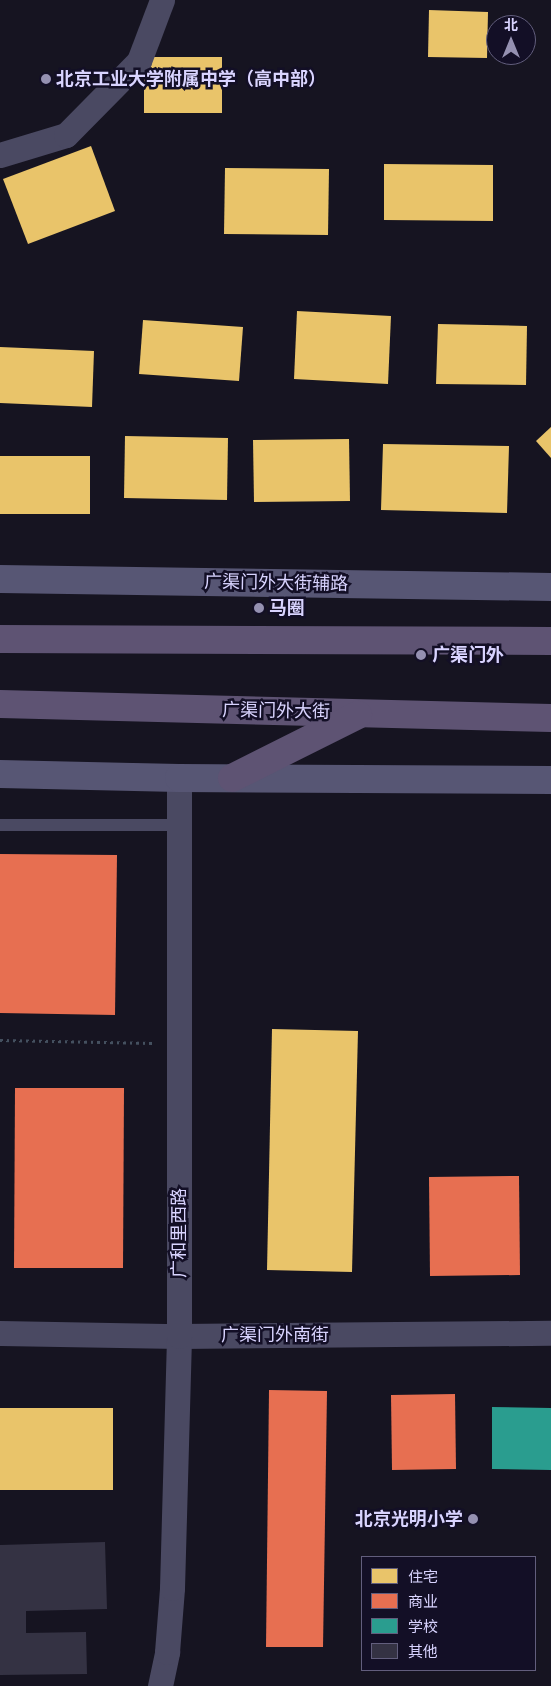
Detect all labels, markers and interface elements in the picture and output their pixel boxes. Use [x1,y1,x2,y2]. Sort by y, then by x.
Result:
north arrow [486,15,536,65]
text: 北 [504,17,518,34]
place label: 北京工业大学附属中学（高中部） [56,68,326,90]
marker: 北京工业大学附属中学（高中部） [40,73,52,85]
street label: 广渠门外大街辅路 [204,571,348,595]
place label: 马圈 [269,597,305,619]
marker: 马圈 [253,602,265,614]
place label: 广渠门外 [432,644,504,666]
marker: 广渠门外 [414,648,428,662]
street label: 广渠门外大街 [222,699,330,723]
street label: 广和里西路 [168,1188,190,1278]
street label: 广渠门外南街 [221,1324,329,1346]
place label: 北京光明小学 [355,1508,463,1530]
marker: 北京光明小学 [467,1513,479,1525]
legend [361,1556,536,1671]
text: 住宅 [408,1568,438,1586]
text: 商业 [408,1593,438,1611]
text: 学校 [408,1618,438,1636]
text: 其他 [408,1643,438,1661]

